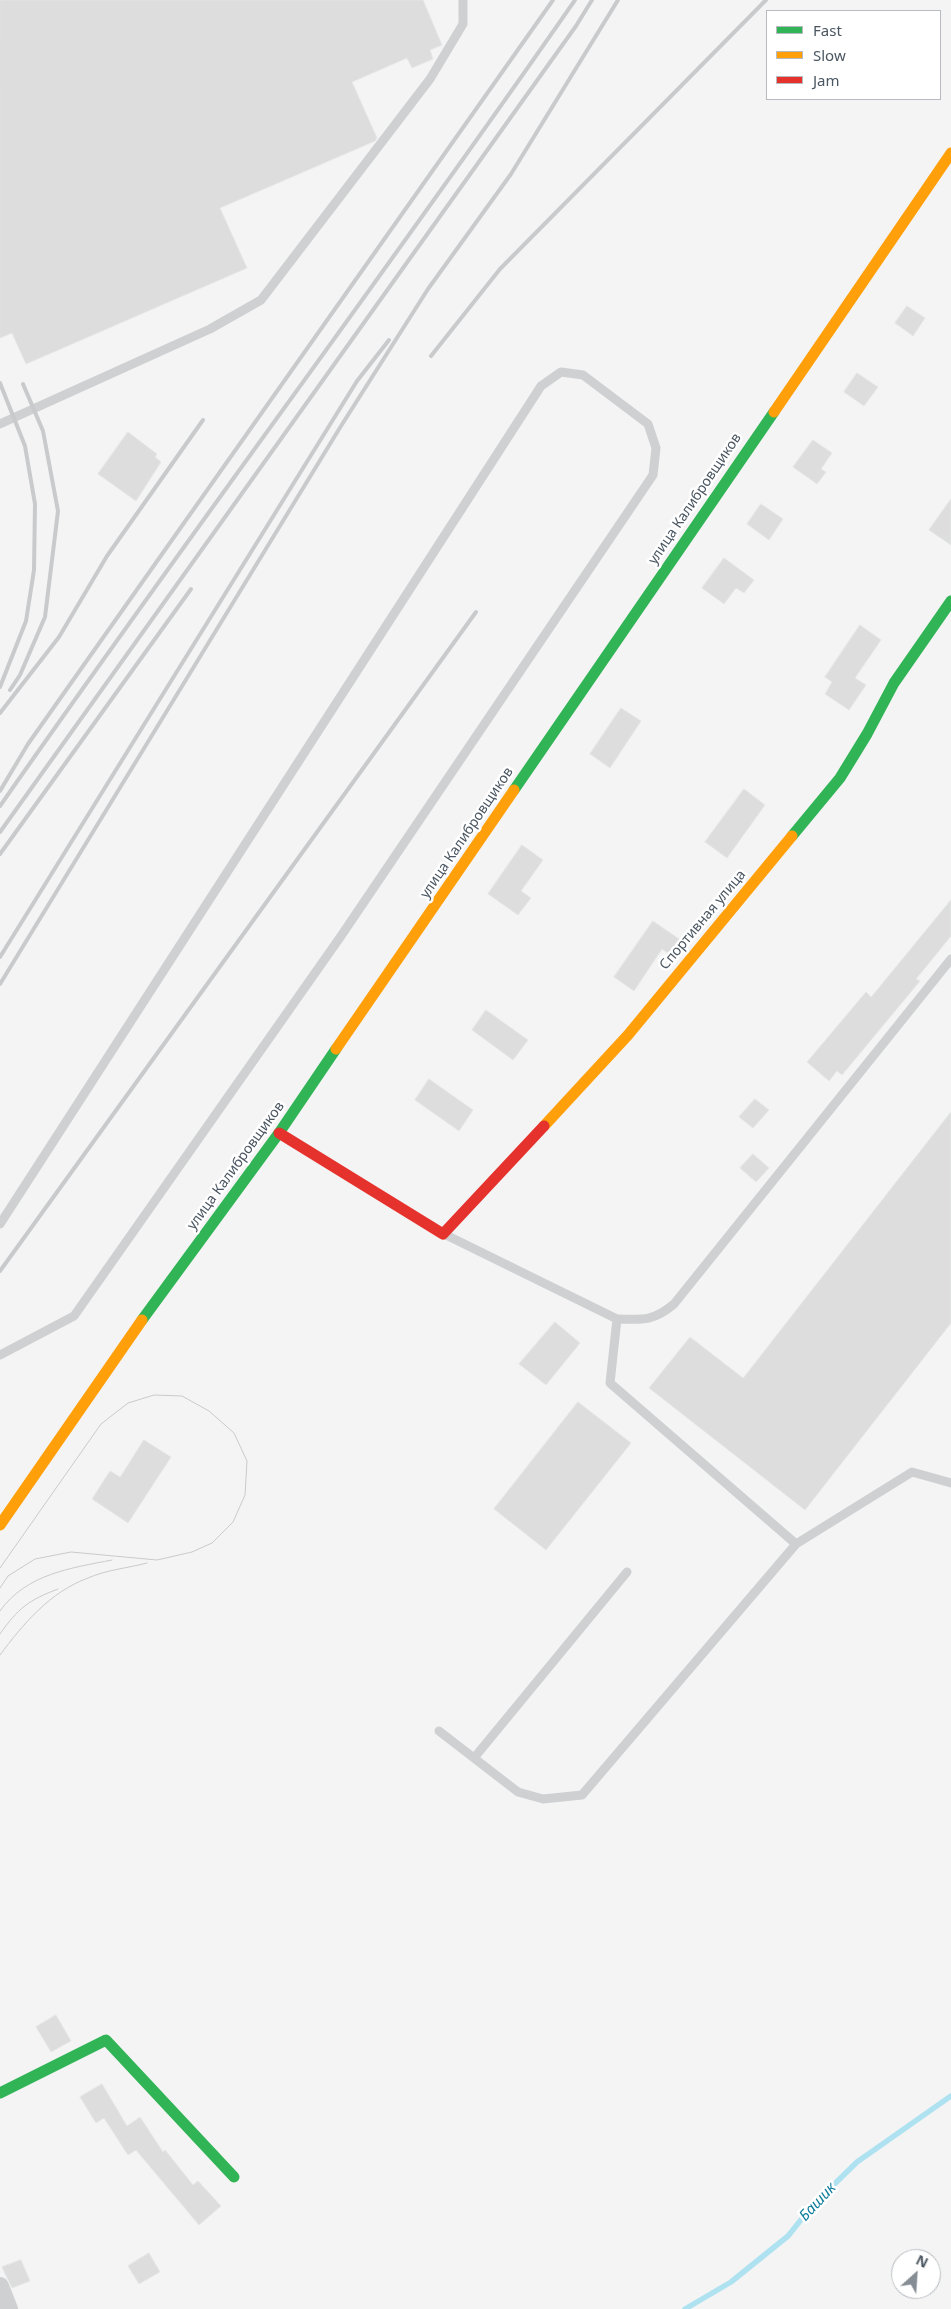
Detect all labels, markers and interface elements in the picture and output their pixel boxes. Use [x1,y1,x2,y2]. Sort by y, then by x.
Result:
legend [766,10,941,100]
text: Fast [813,20,842,40]
text: Slow [813,45,846,65]
text: Jam [813,70,840,90]
street label: улица Калибровщиков [645,430,745,568]
street label: улица Калибровщиков [417,764,517,902]
street label: Спортивная улица [656,867,750,973]
street label: улица Калибровщиков [184,1099,288,1233]
water label: Башик [796,2179,840,2225]
north arrow [891,2249,941,2299]
text: N [913,2250,932,2272]

